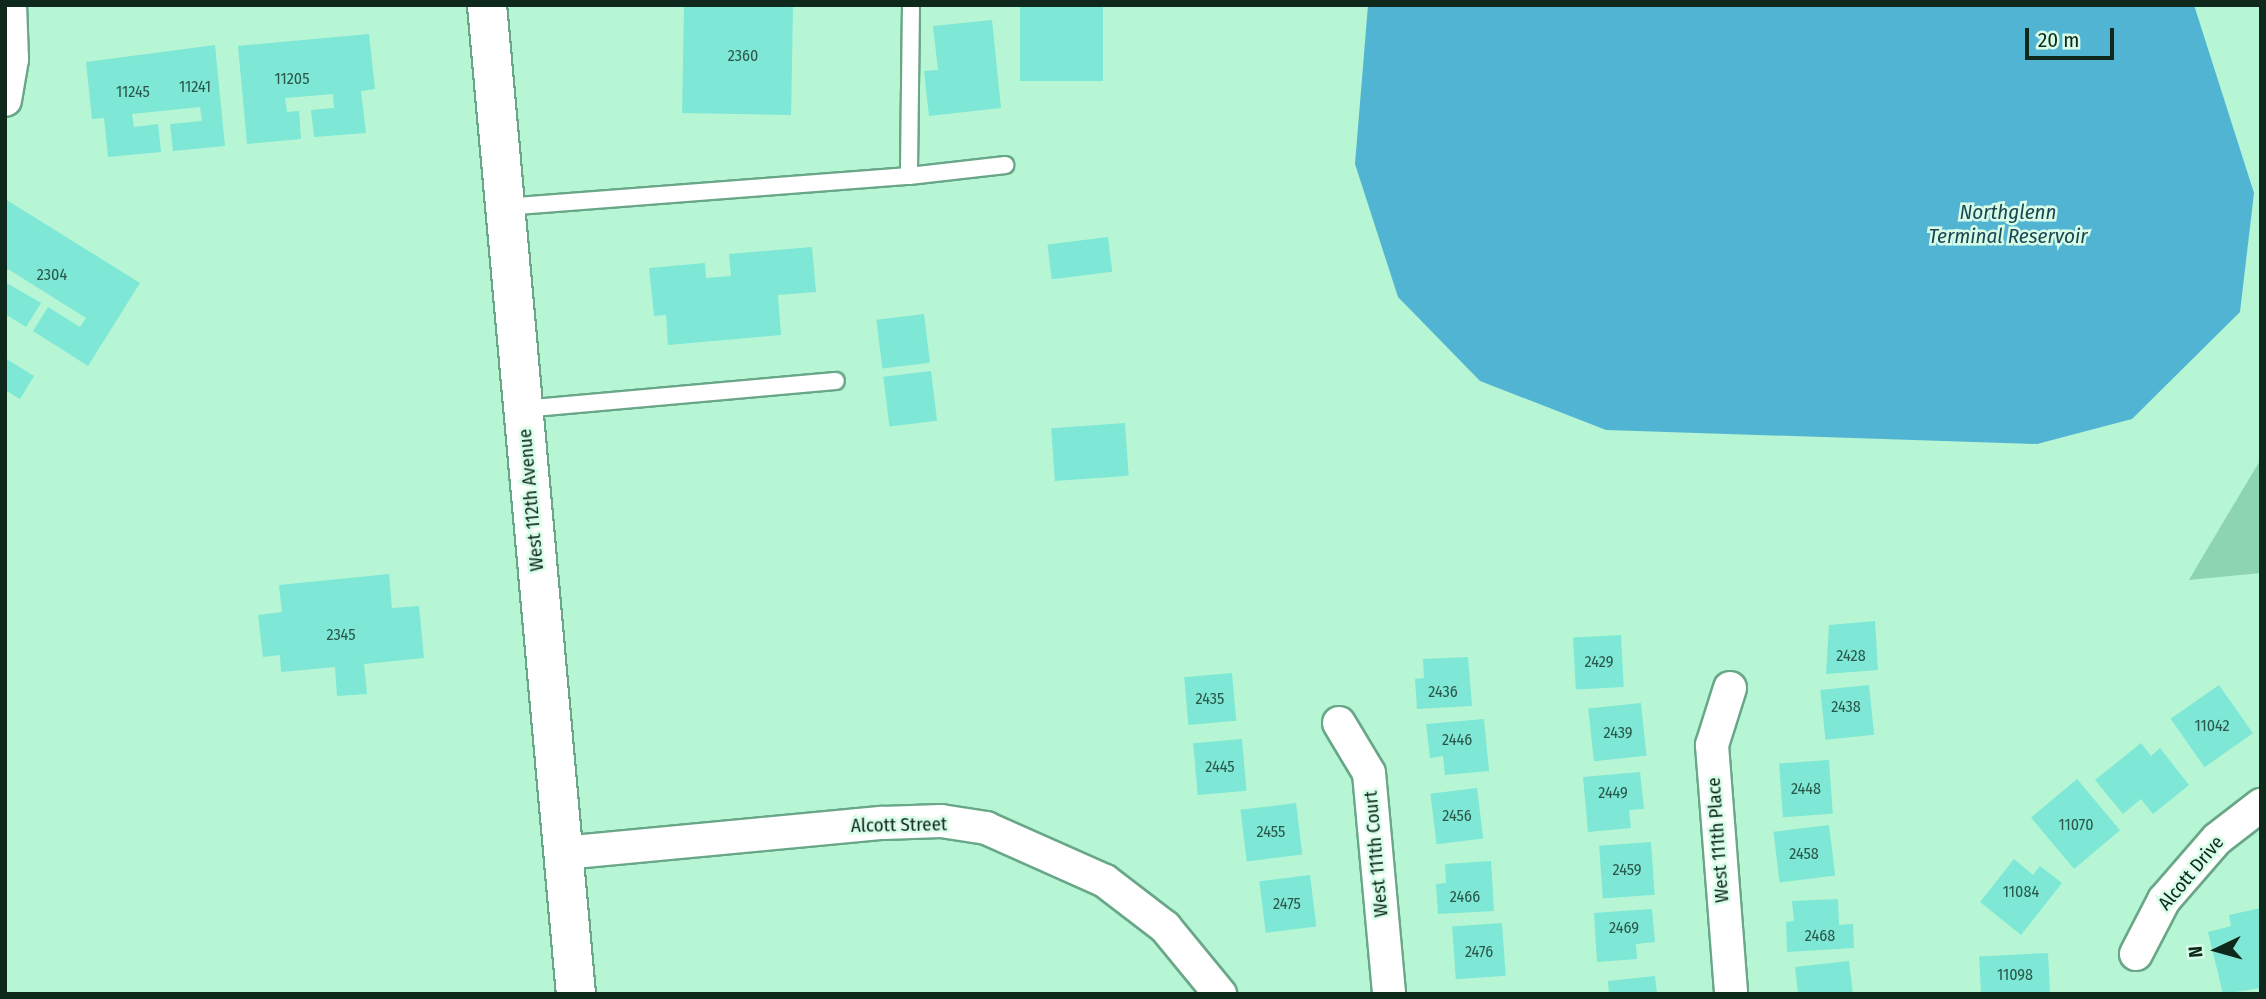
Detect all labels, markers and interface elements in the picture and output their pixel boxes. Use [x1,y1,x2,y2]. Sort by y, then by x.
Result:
scale bar [2028,14,2117,58]
text: 20 m [2038,27,2079,53]
house number: 2360 [728,46,758,66]
house number: 11205 [275,69,309,89]
house number: 11241 [179,77,211,97]
house number: 11245 [116,82,150,102]
water label: Northglenn Terminal Reservoir [1928,199,2088,249]
house number: 2304 [37,265,67,285]
street label: West 112th Avenue [513,428,549,572]
house number: 2345 [326,625,356,645]
house number: 2428 [1836,646,1866,666]
house number: 2429 [1585,652,1613,672]
house number: 2436 [1428,682,1458,702]
house number: 2435 [1196,689,1224,709]
house number: 2438 [1831,697,1861,717]
house number: 11042 [2194,716,2230,736]
house number: 2439 [1603,723,1633,743]
house number: 2446 [1442,730,1472,750]
house number: 2445 [1205,757,1235,777]
street label: West 111th Place [1702,776,1734,904]
house number: 2448 [1791,779,1821,799]
house number: 2449 [1598,783,1628,803]
street label: West 111th Court [1359,790,1393,918]
house number: 2456 [1442,806,1472,826]
street label: Alcott Street [851,813,947,837]
house number: 11070 [2059,815,2093,835]
house number: 2455 [1257,822,1285,842]
street label: Alcott Drive [2153,831,2229,915]
house number: 2458 [1789,844,1819,864]
house number: 2459 [1612,860,1642,880]
house number: 11084 [2003,882,2039,902]
house number: 2466 [1450,887,1480,907]
house number: 2475 [1273,894,1301,914]
north arrow [2182,915,2252,985]
house number: 2469 [1609,918,1639,938]
house number: 2468 [1805,926,1835,946]
house number: 2476 [1465,942,1493,962]
text: N [2184,945,2208,959]
house number: 11098 [1997,965,2033,985]

